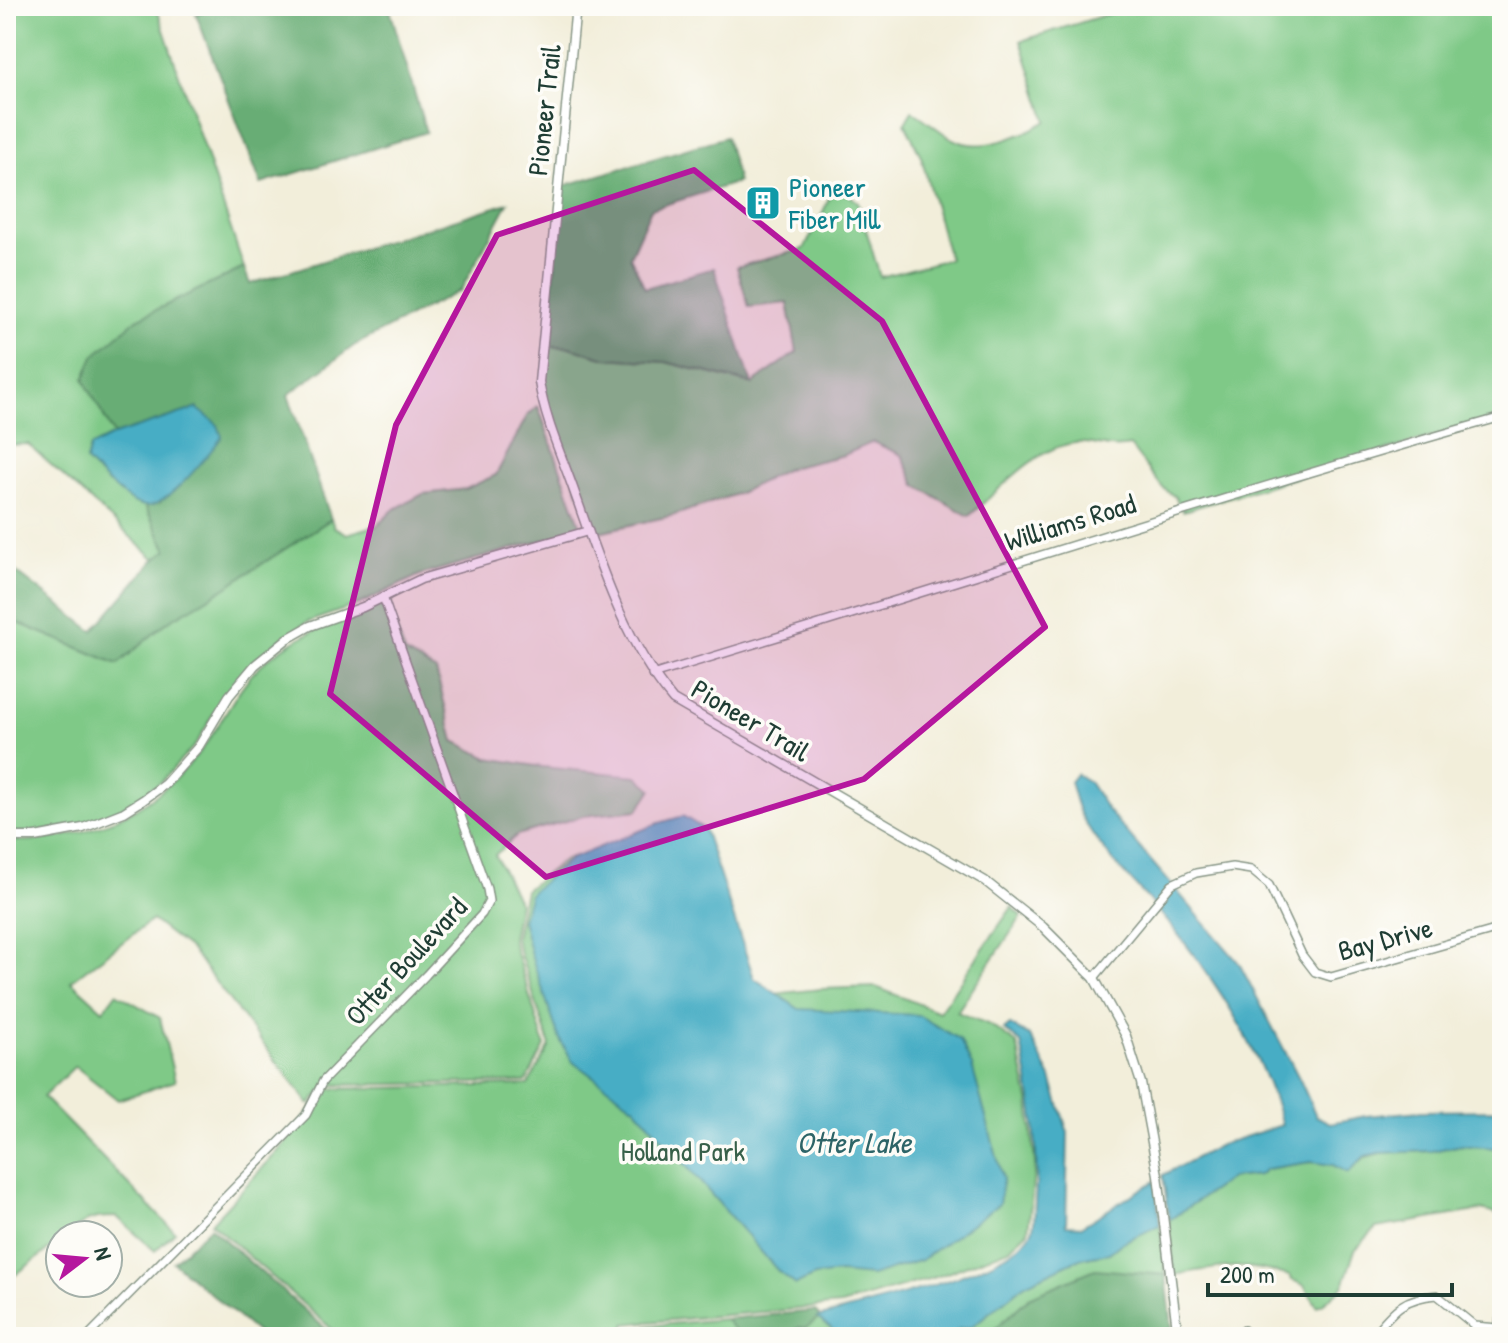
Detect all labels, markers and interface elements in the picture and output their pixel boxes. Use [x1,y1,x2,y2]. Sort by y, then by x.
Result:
street label: Pioneer Trail [518,42,570,178]
place label: Pioneer Fiber Mill [788,168,882,238]
building icon: Pioneer Fiber Mill [744,184,782,222]
street label: Williams Road [1000,484,1140,560]
street label: Pioneer Trail [685,670,818,771]
street label: Otter Boulevard [337,889,475,1033]
street label: Bay Drive [1334,908,1436,970]
water label: Otter Lake [796,1122,913,1162]
park label: Holland Park [621,1132,746,1170]
north arrow [44,1219,124,1299]
text: N [87,1244,119,1264]
scale bar [1208,1247,1452,1297]
text: 200 m [1220,1258,1275,1290]

